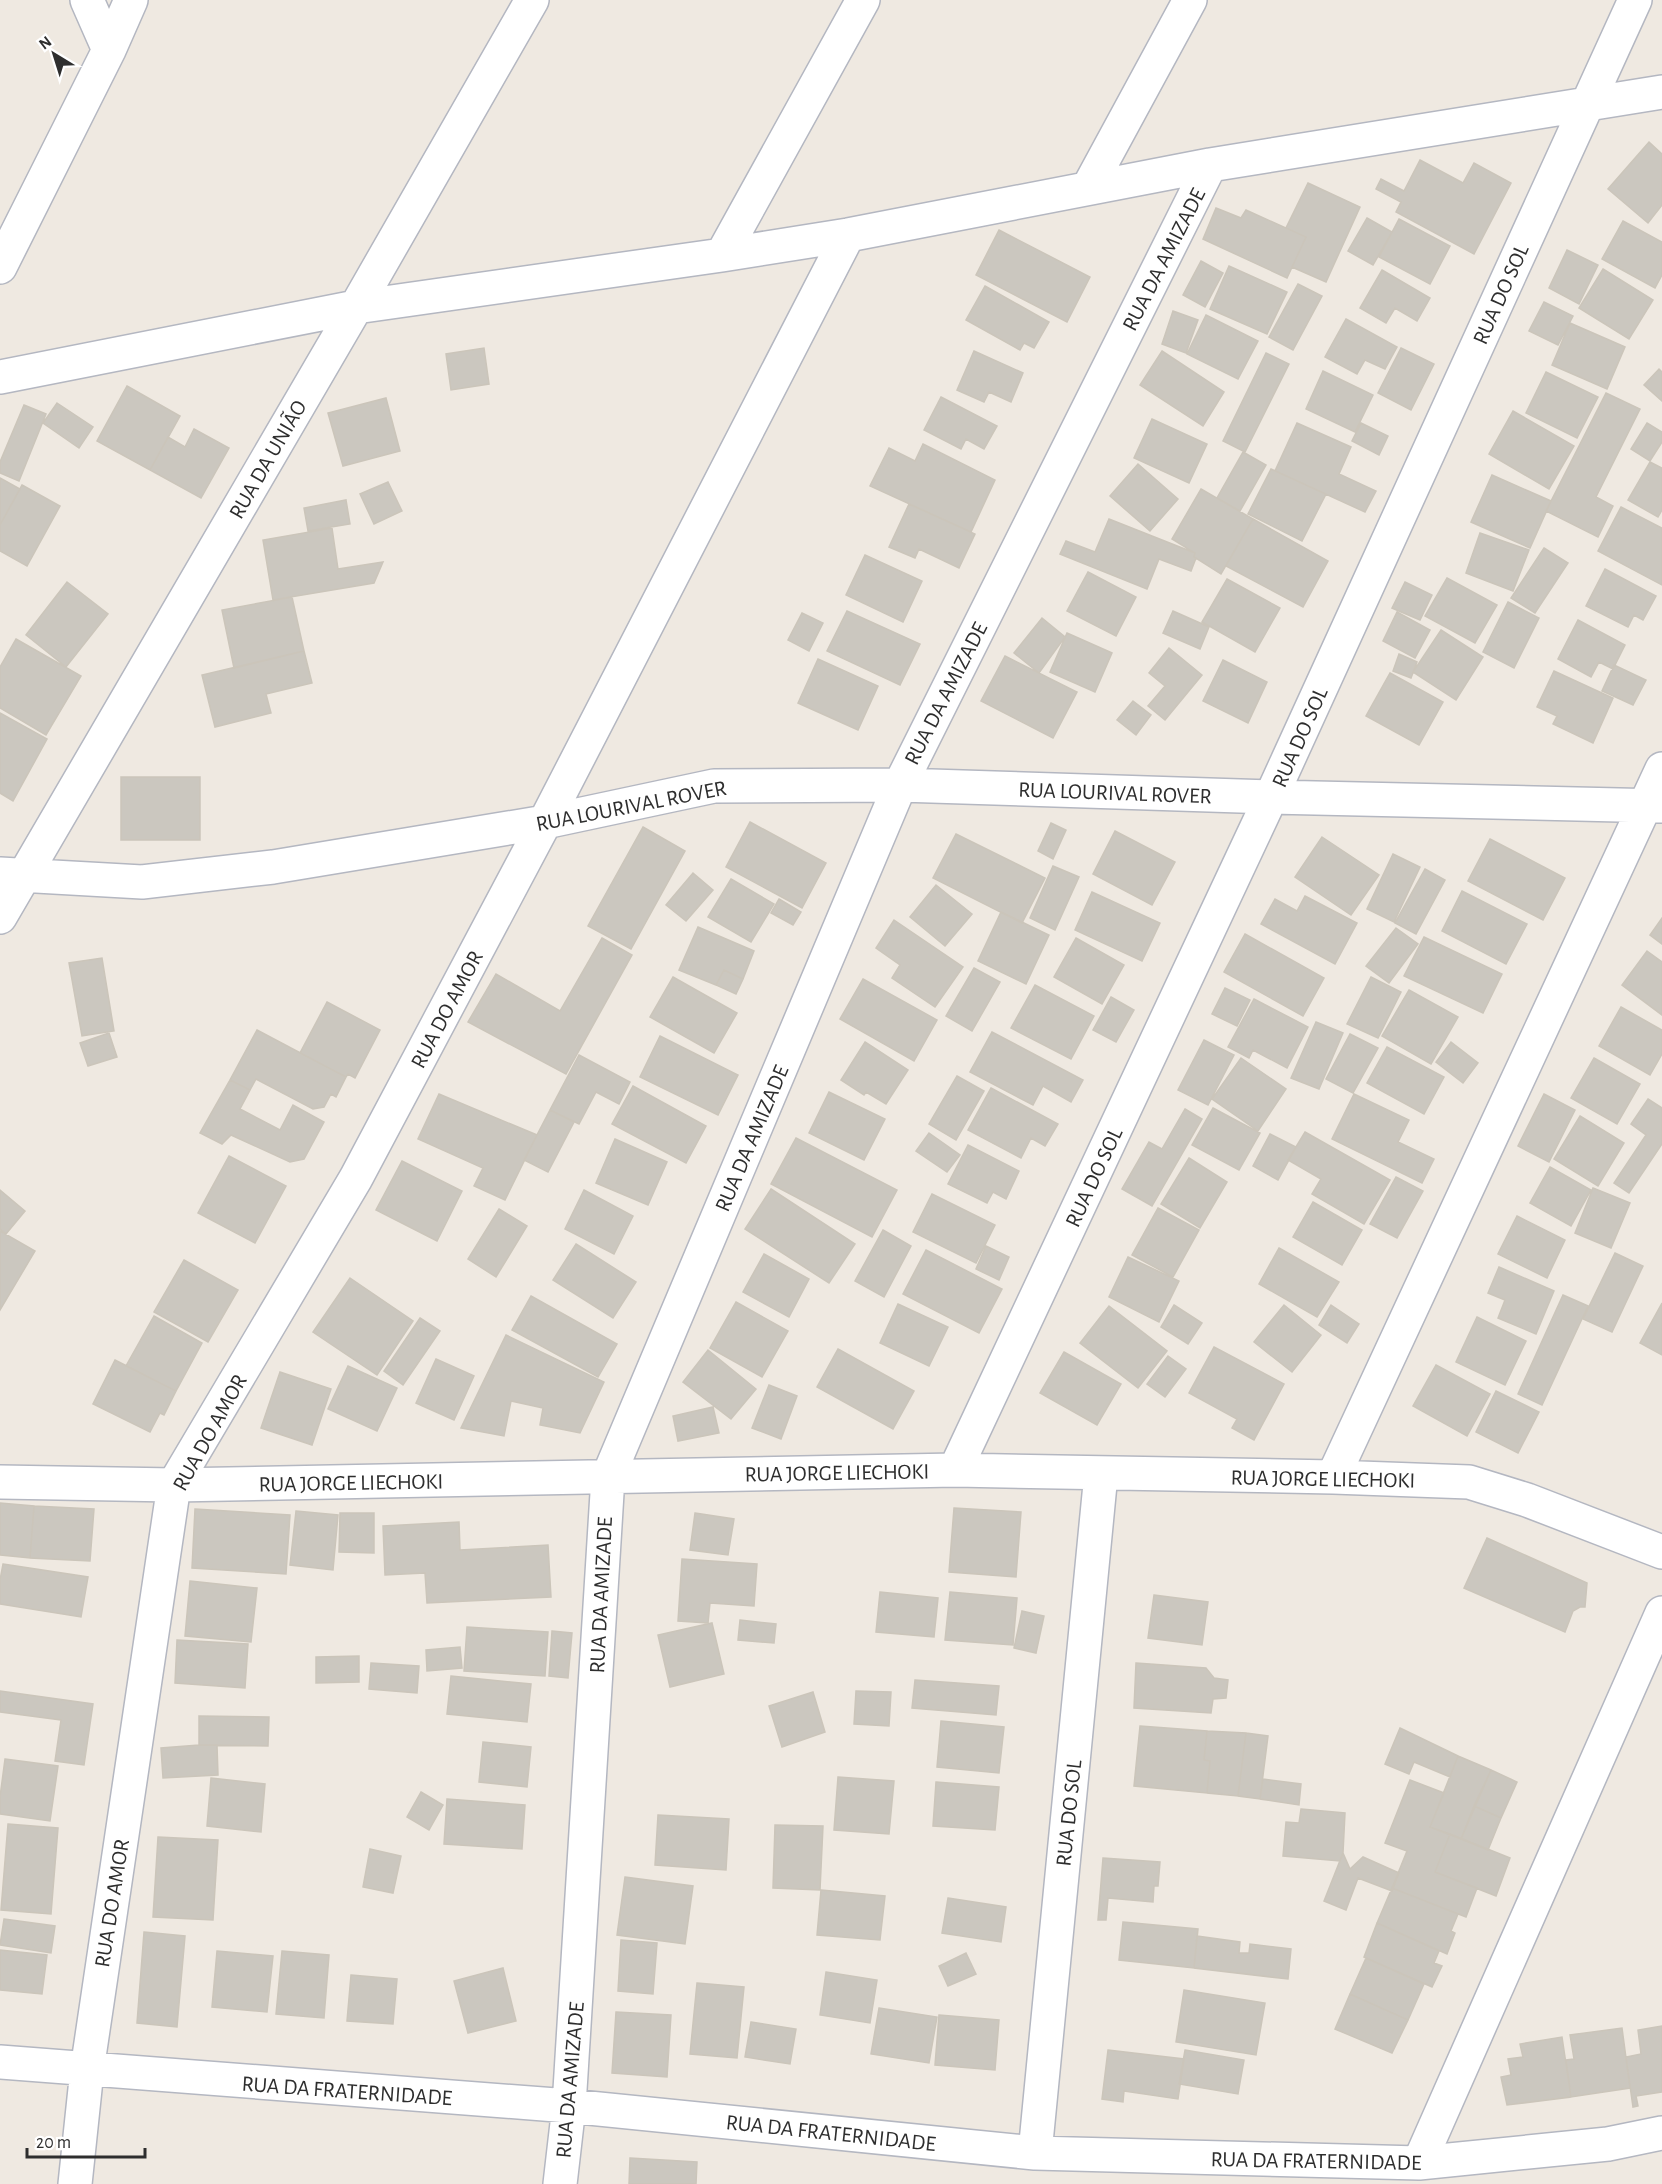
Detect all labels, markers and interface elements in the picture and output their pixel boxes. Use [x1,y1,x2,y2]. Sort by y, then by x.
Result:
north arrow [24,24,84,84]
text: N [36,33,55,53]
street label: RUA DA AMIZADE [1118,184,1209,334]
street label: RUA DO SOL [1469,240,1533,348]
street label: RUA DA UNIÃO [224,396,311,523]
street label: RUA DA AMIZADE [900,618,991,768]
street label: RUA DO SOL [1268,683,1332,791]
street label: RUA LOURIVAL ROVER [534,777,728,835]
street label: RUA LOURIVAL ROVER [1018,779,1212,807]
street label: RUA DO AMOR [407,947,487,1072]
street label: RUA DA AMIZADE [711,1062,793,1215]
street label: RUA DO SOL [1061,1124,1127,1230]
street label: RUA DO AMOR [169,1370,251,1494]
street label: RUA JORGE LIECHOKI [745,1460,930,1486]
street label: RUA JORGE LIECHOKI [1230,1466,1415,1492]
street label: RUA JORGE LIECHOKI [259,1470,444,1496]
street label: RUA DA AMIZADE [586,1516,616,1674]
street label: RUA DO SOL [1052,1758,1086,1867]
street label: RUA DO AMOR [91,1837,133,1969]
street label: RUA DA AMIZADE [552,2001,588,2159]
street label: RUA DA FRATERNIDADE [241,2073,453,2109]
street label: RUA DA FRATERNIDADE [725,2111,937,2155]
scale bar [27,2121,146,2159]
text: 20 m [36,2134,71,2152]
street label: RUA DA FRATERNIDADE [1210,2148,1422,2174]

